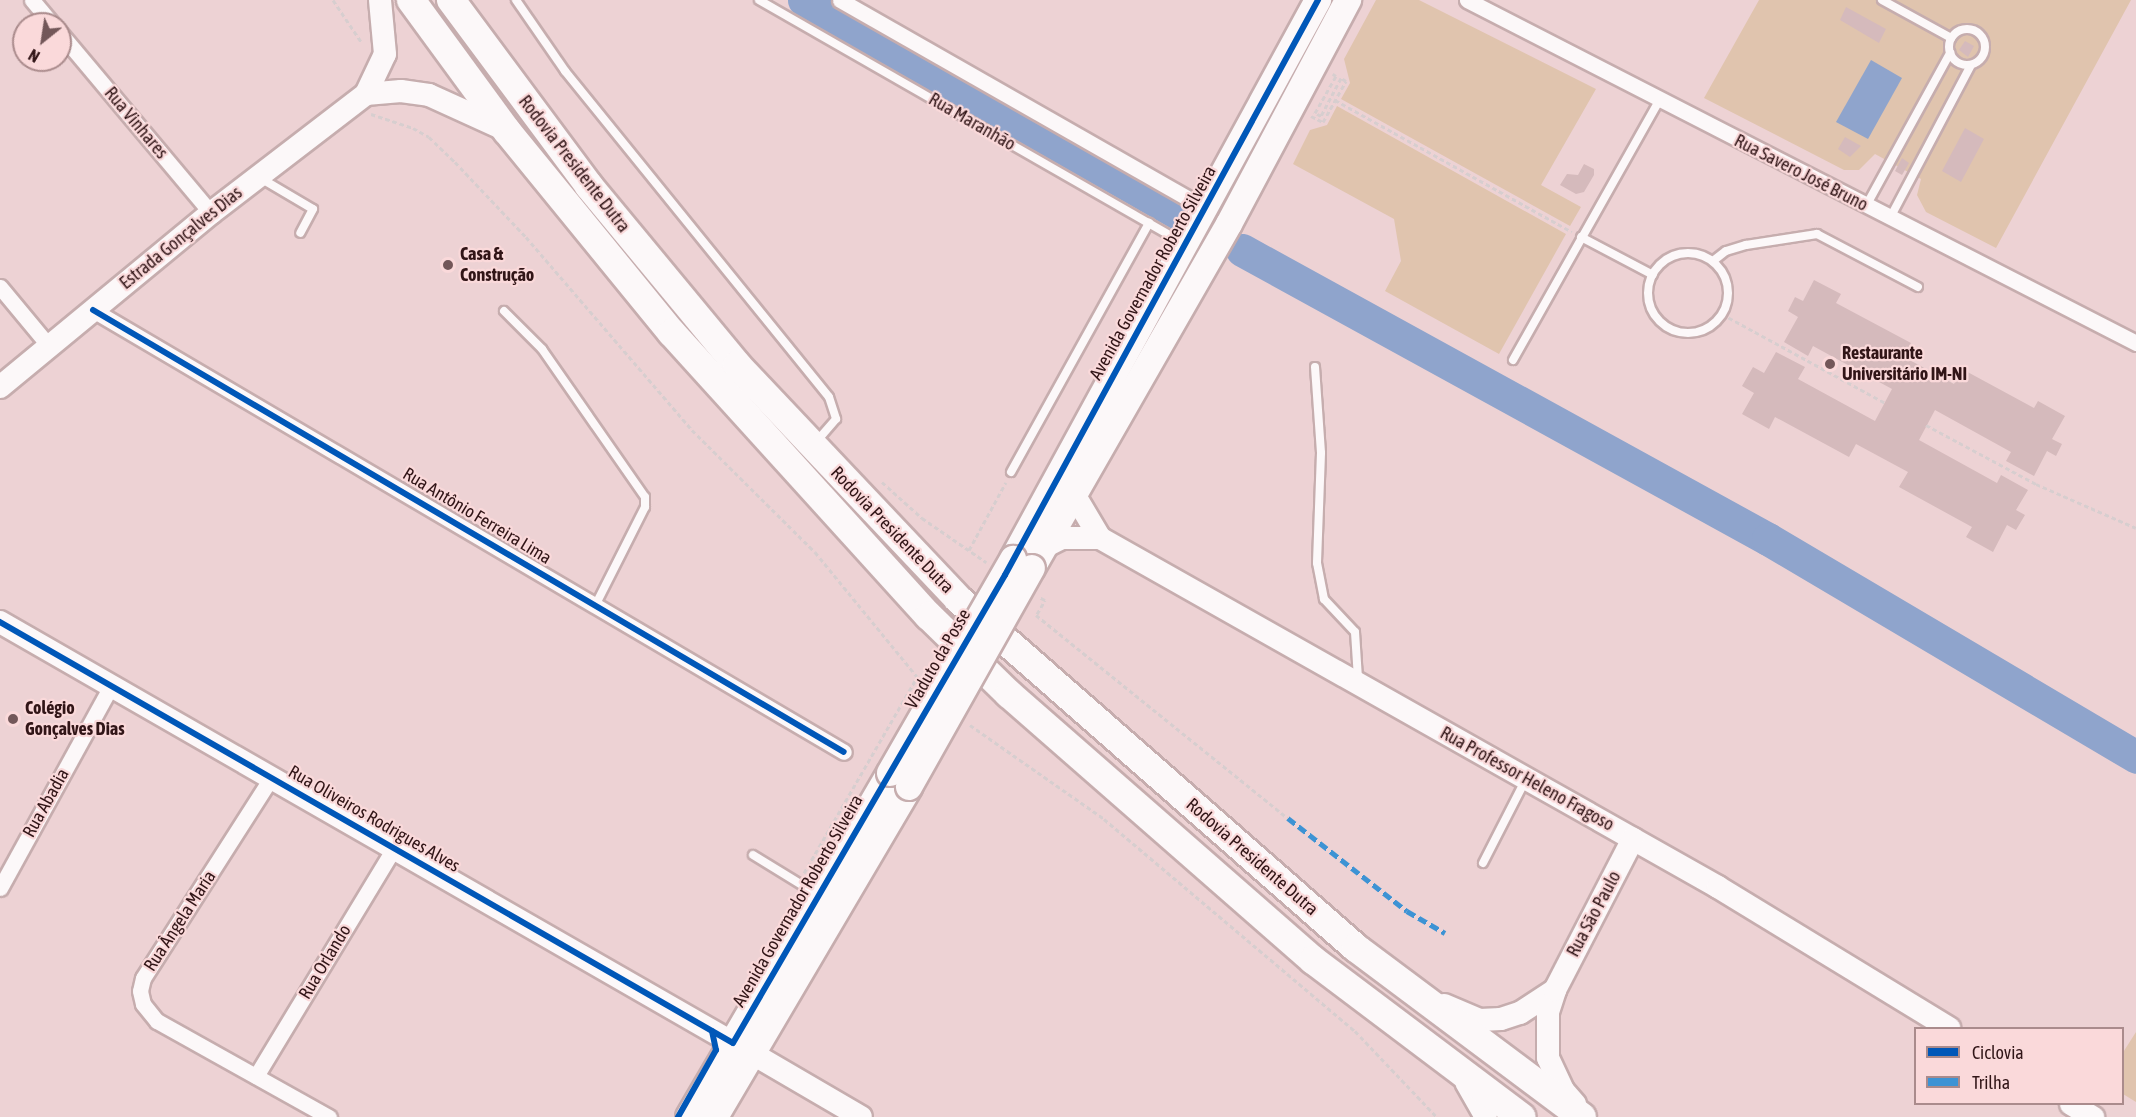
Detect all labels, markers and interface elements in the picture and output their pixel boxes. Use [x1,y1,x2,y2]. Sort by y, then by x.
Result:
north arrow [12,12,72,72]
text: N [25,46,43,66]
street label: Rua Vinhares [100,83,172,163]
street label: Rua Maranhão [925,89,1019,155]
street label: Rodovia Presidente Dutra [514,91,634,237]
street label: Rua Savero José Bruno [1731,130,1871,216]
street label: Avenida Governador Roberto Silveira [1085,162,1221,384]
street label: Estrada Gonçalves Dias [115,182,247,294]
place label: Casa & Construção [460,244,534,286]
marker: Casa & Construção [441,258,455,272]
place label: Restaurante Universitário IM-NI [1842,343,1967,386]
marker: Restaurante Universitário IM-NI [1823,357,1837,371]
street label: Rodovia Presidente Dutra [826,462,958,598]
street label: Rua Antônio Ferreira Lima [399,463,555,569]
street label: Viaduto da Posse [901,605,975,713]
place label: Colégio Gonçalves Dias [25,698,125,740]
marker: Colégio Gonçalves Dias [6,712,20,726]
street label: Rua Professor Heleno Fragoso [1436,722,1618,836]
street label: Rua Oliveiros Rodrigues Alves [285,761,463,877]
street label: Rua Abadia [18,765,74,841]
street label: Avenida Governador Roberto Silveira [728,791,868,1011]
street label: Rodovia Presidente Dutra [1182,794,1322,920]
street label: Rua Ângela Maria [139,867,221,975]
street label: Rua São Paulo [1562,867,1626,961]
street label: Rua Orlando [294,921,356,1003]
legend [1914,1027,2124,1105]
text: Ciclovia [1972,1042,2024,1063]
text: Trilha [1972,1072,2010,1093]

